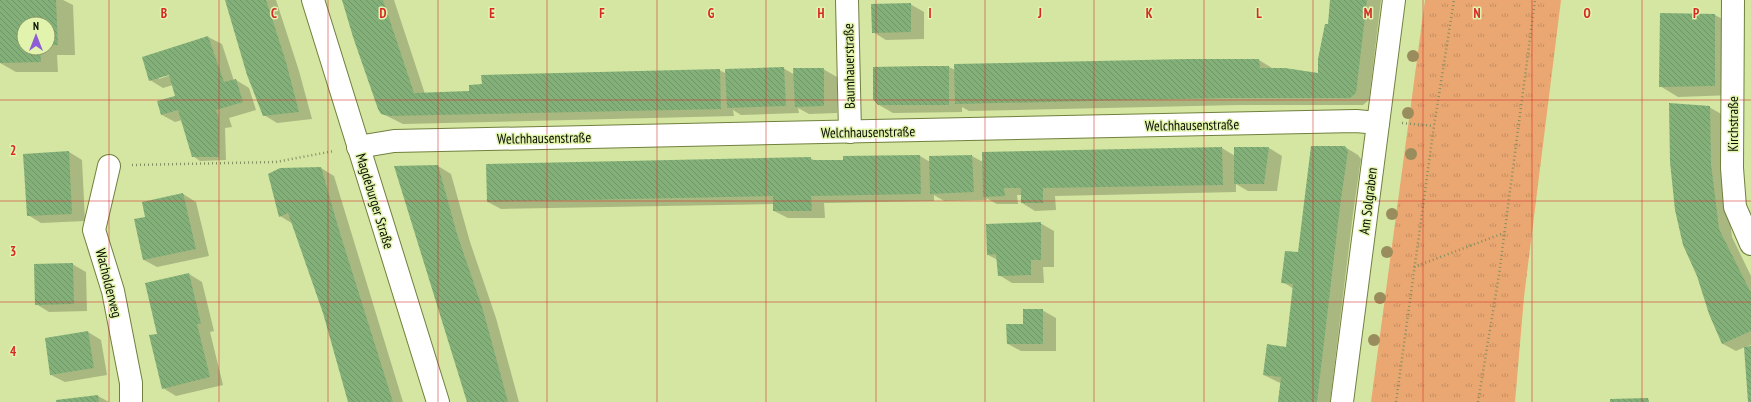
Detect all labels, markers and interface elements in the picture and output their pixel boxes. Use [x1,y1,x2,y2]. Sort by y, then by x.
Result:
text: B [161,5,167,22]
text: C [271,5,277,22]
text: D [380,5,387,22]
text: E [489,5,495,22]
text: F [599,5,605,22]
text: G [708,5,715,22]
text: H [818,5,825,22]
text: I [928,5,932,22]
text: J [1037,5,1042,22]
text: K [1146,5,1153,22]
text: L [1256,5,1262,22]
text: M [1364,5,1373,22]
text: N [1473,5,1481,22]
text: O [1583,5,1591,22]
text: P [1693,5,1699,22]
north arrow [16,16,56,56]
text: N [33,19,39,33]
street label: Baumhauerstraße [839,23,859,109]
street label: Kirchstraße [1724,96,1742,152]
street label: Welchhausenstraße [1145,115,1239,135]
street label: Welchhausenstraße [821,122,915,142]
street label: Welchhausenstraße [497,128,591,148]
text: 2 [10,142,16,159]
street label: Magdeburger Straße [352,151,398,251]
street label: Am Solgraben [1355,166,1381,236]
text: 3 [10,243,16,260]
street label: Wacholderweg [92,247,126,319]
text: 4 [10,343,17,360]

